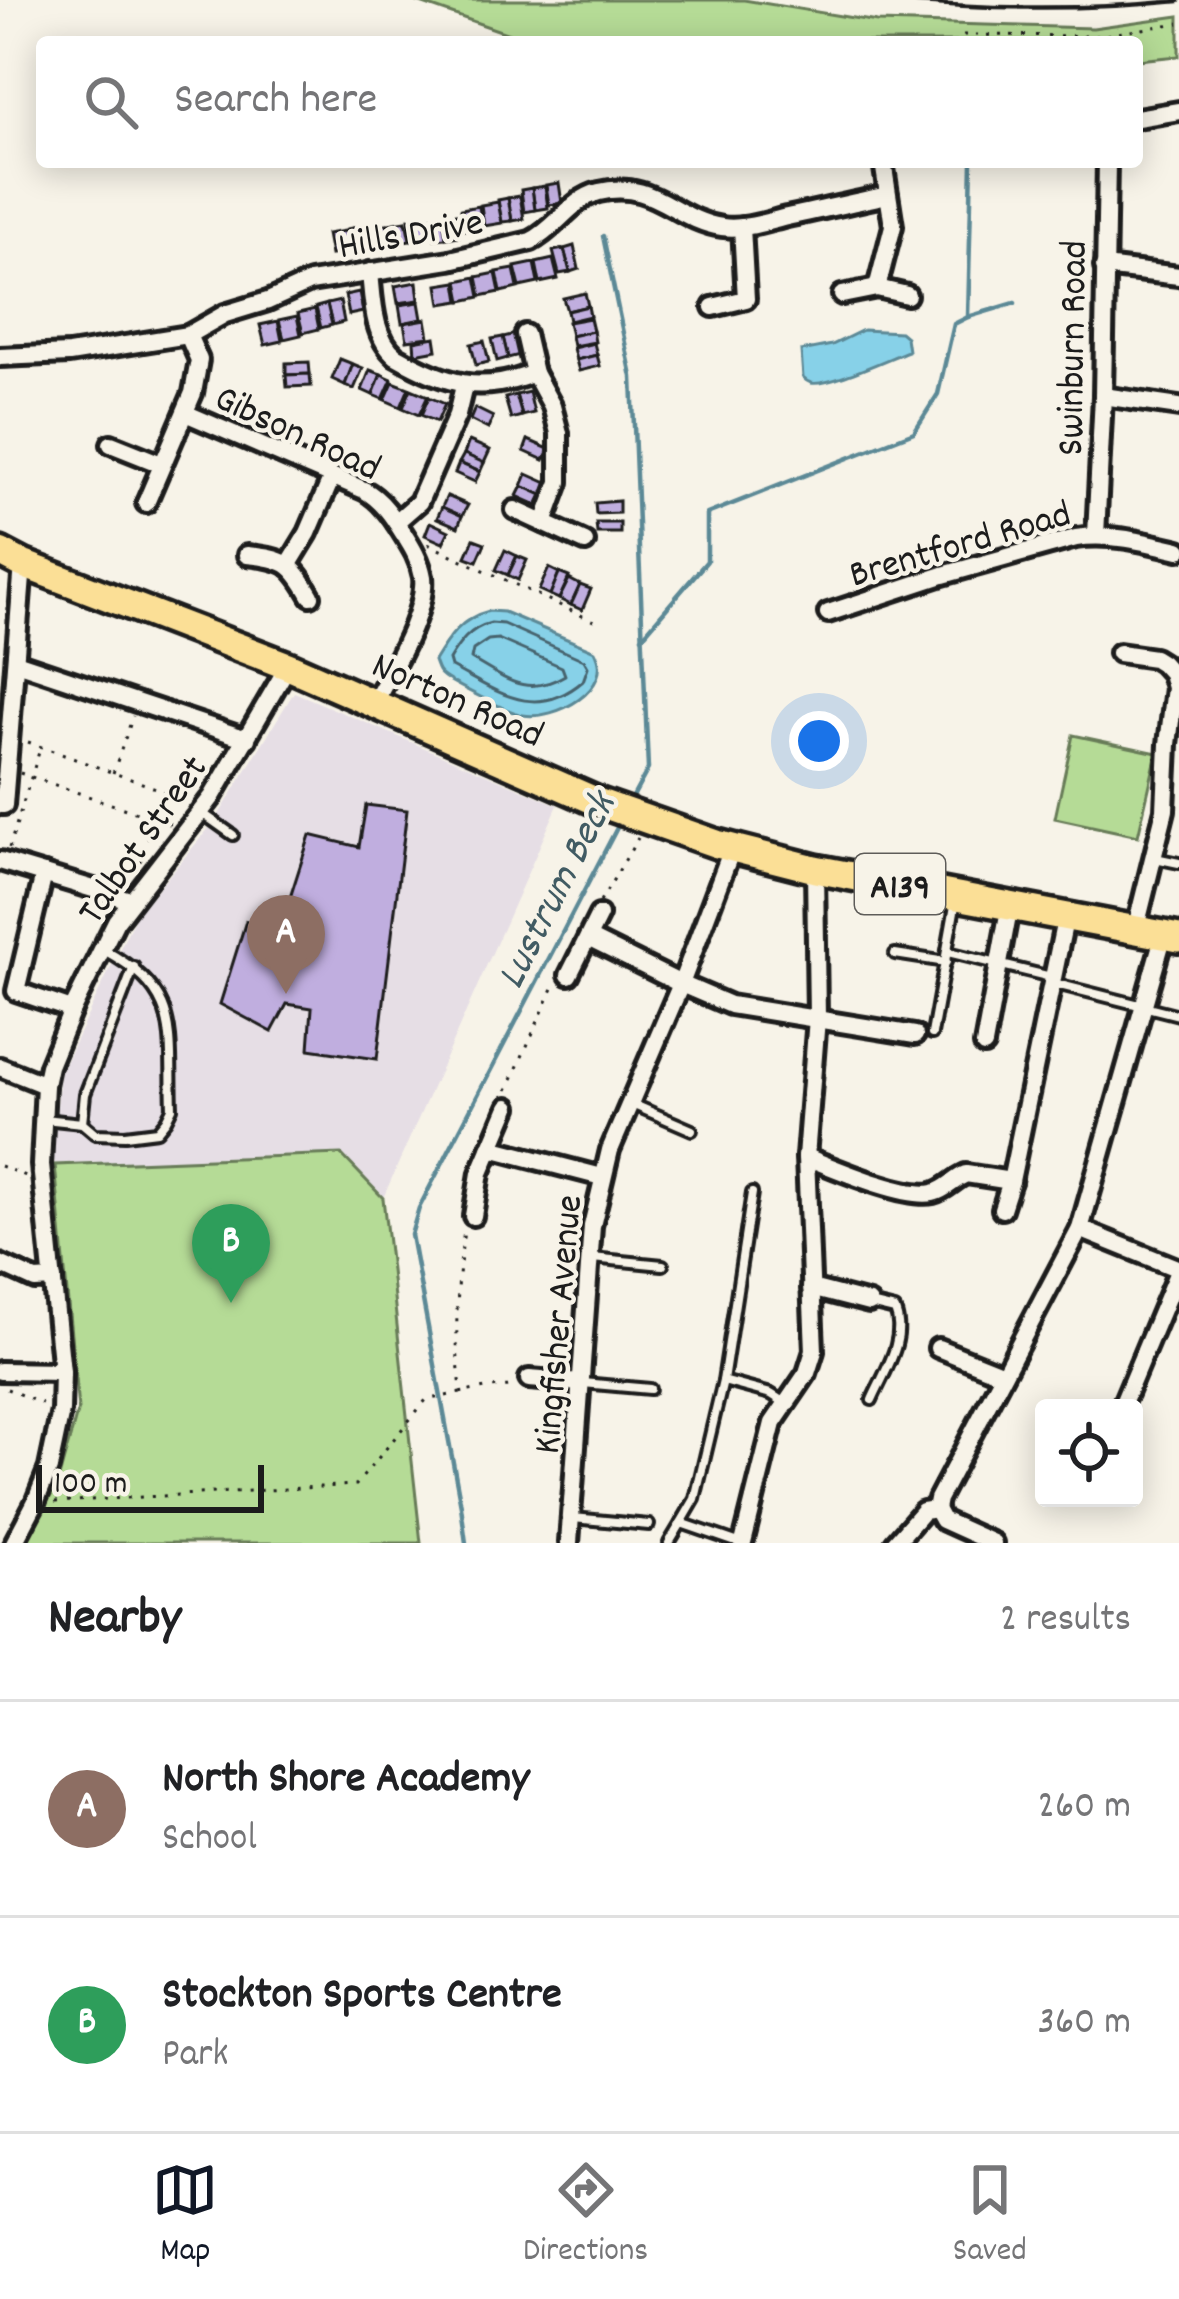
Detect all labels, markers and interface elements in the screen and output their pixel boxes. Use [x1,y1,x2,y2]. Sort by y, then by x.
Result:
search box [36,36,1143,168]
icon: search [78,69,144,135]
text: Search here [174,70,377,134]
street label: Hills Drive [334,198,488,277]
street label: Swinburn Road [1046,240,1105,456]
street label: Gibson Road [204,373,388,498]
street label: Brentford Road [844,489,1078,605]
street label: Norton Road [362,641,551,765]
your location [789,711,849,771]
street label: Talbot Street [67,746,224,938]
water label: Lustrum Beck [484,780,636,1001]
road number: A139 [855,854,945,914]
pin: A [247,895,325,994]
street label: Kingfisher Avenue [523,1193,600,1456]
pin: B [192,1204,270,1303]
map controls [1035,1399,1143,1507]
button: locate [1035,1399,1143,1507]
scale bar [36,1459,264,1512]
text: 100 m [54,1462,127,1509]
text: Nearby [48,1585,181,1657]
text: 2 results [1000,1594,1131,1649]
text: North Shore Academy [162,1749,530,1813]
text: A [76,1781,98,1836]
text: 260 m [1038,1781,1131,1836]
text: School [162,1813,257,1868]
text: Stockton Sports Centre [162,1965,562,2029]
text: B [78,1997,96,2052]
text: 360 m [1038,1997,1131,2052]
text: Park [162,2029,228,2084]
tab: Map [152,2157,218,2276]
tab: Directions [523,2157,648,2276]
tab: Saved [953,2157,1027,2276]

